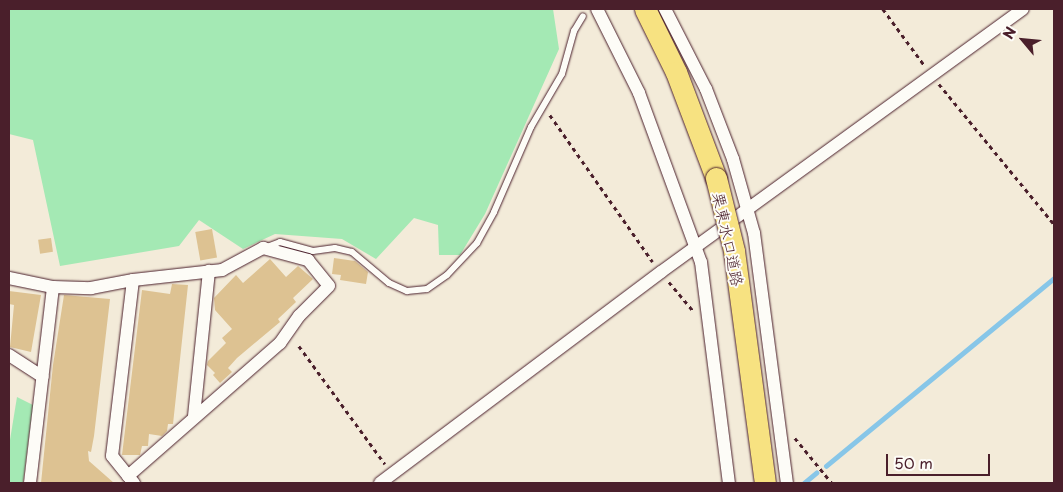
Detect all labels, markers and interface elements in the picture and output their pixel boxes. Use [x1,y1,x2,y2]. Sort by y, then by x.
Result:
north arrow [998,15,1048,65]
text: N [997,23,1021,43]
street label: 栗東水口道路 [710,190,748,288]
scale bar [888,444,992,476]
text: 50 m [894,451,933,474]

